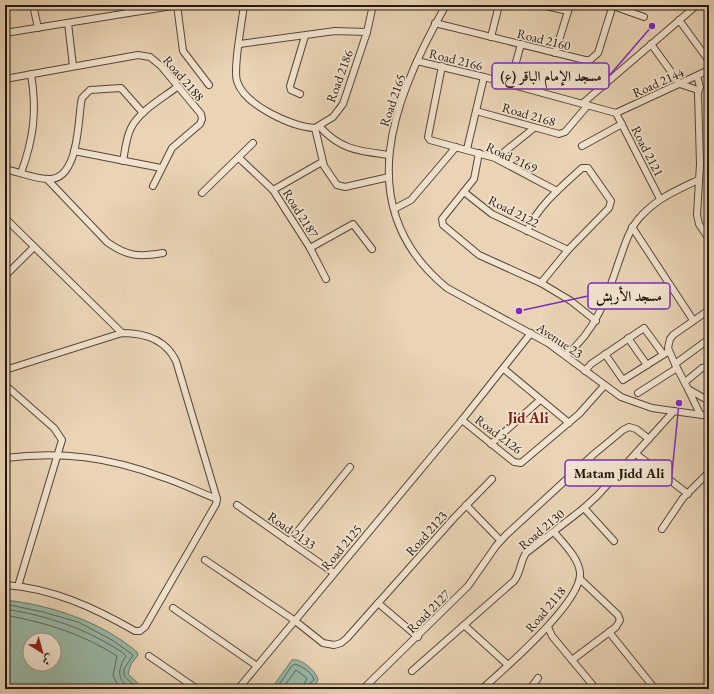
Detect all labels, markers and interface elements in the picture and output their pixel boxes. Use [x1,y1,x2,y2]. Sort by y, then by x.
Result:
street label: Road 2160 [515,25,573,54]
street label: Road 2166 [427,45,485,74]
street label: Road 2186 [322,48,357,105]
street label: Road 2188 [159,52,208,105]
callout: مسجد الإمام الباقر (ع) [492,63,609,89]
street label: Road 2144 [630,63,687,101]
text: مسجد الإمام الباقر (ع) [500,67,602,89]
street label: Road 2165 [376,71,409,129]
street label: Road 2168 [500,99,558,130]
street label: Road 2121 [628,123,668,179]
street label: Road 2169 [483,138,541,177]
street label: Road 2187 [279,186,323,242]
street label: Road 2122 [486,191,543,232]
callout: مسجد الأربش [588,283,670,309]
text: مسجد الأربش [596,286,662,306]
street label: Avenue 23 [532,318,586,362]
district label: Jid Ali [505,408,549,427]
street label: Road 2126 [472,411,526,458]
callout: Matam Jidd Ali [565,460,672,486]
text: Matam Jidd Ali [574,464,664,482]
street label: Road 2130 [515,505,568,554]
street label: Road 2123 [402,507,451,559]
street label: Road 2133 [264,508,319,553]
street label: Road 2125 [317,521,366,574]
street label: Road 2118 [521,583,570,636]
street label: Road 2127 [403,585,454,637]
north arrow [22,632,62,672]
text: ش [39,651,57,669]

